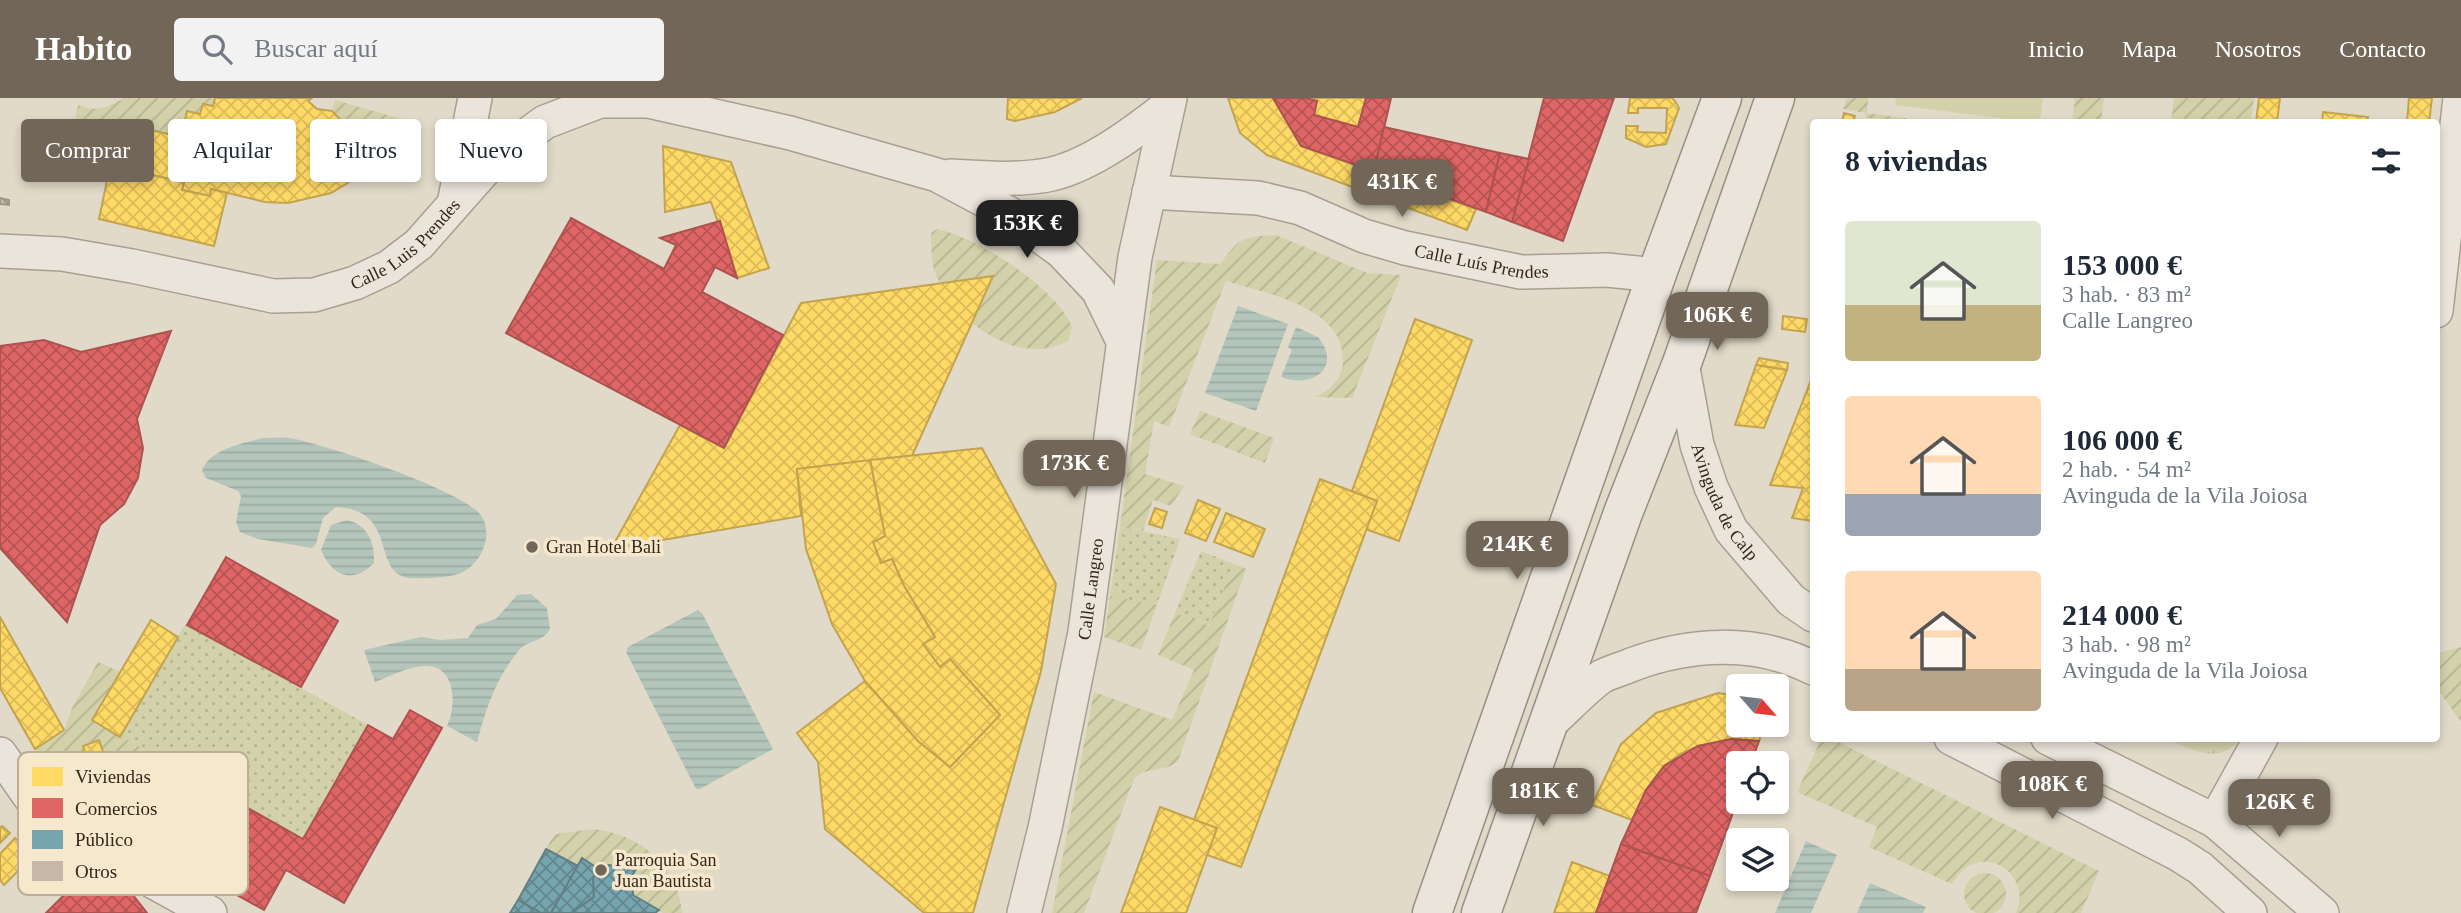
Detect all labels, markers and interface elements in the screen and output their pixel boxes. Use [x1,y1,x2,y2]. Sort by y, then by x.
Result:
search box [174,18,664,81]
icon: search [198,30,236,68]
text: Habito [35,31,132,67]
text: Buscar aquí [254,34,378,63]
text: Inicio [2028,36,2084,62]
text: Mapa [2122,36,2177,62]
text: Nosotros [2215,36,2301,62]
text: Contacto [2339,36,2426,62]
chip: Comprar [21,119,154,182]
chip: Alquilar [168,119,296,182]
chip: Filtros [310,119,421,182]
chip: Nuevo [435,119,547,182]
icon: filters [2367,142,2405,180]
text: 8 viviendas [1845,144,1988,177]
pin: 431K € [1345,159,1459,219]
text: 431K € [1367,169,1437,194]
street label: Calle Luis Prendes [347,195,464,294]
pin: 153K € [970,200,1084,260]
text: 153K € [992,210,1062,235]
street label: Calle Luís Prendes [1413,240,1549,283]
text: 153 000 € [2062,248,2182,281]
icon: home [1901,249,1985,333]
text: 3 hab. · 83 m² [2062,282,2191,307]
pin: 106K € [1660,292,1774,352]
text: 106K € [1682,302,1752,327]
text: Calle Langreo [2062,308,2193,333]
text: 106 000 € [2062,423,2182,456]
icon: home [1901,424,1985,508]
pin: 173K € [1017,440,1131,500]
street label: Avinguda de Calp [1687,441,1763,564]
text: 173K € [1039,450,1109,475]
text: 2 hab. · 54 m² [2062,457,2191,482]
text: Avinguda de la Vila Joiosa [2062,483,2308,508]
pin: 214K € [1460,522,1574,581]
text: 214K € [1482,531,1552,556]
place label: Gran Hotel Bali [546,537,661,557]
street label: Calle Langreo [1074,537,1107,642]
marker: Gran Hotel Bali [524,539,540,555]
text: 214 000 € [2062,598,2182,631]
icon: home [1901,599,1985,683]
text: 3 hab. · 98 m² [2062,632,2191,657]
text: Avinguda de la Vila Joiosa [2062,658,2308,683]
north arrow [1726,674,1788,737]
map controls [1726,674,1789,891]
button: locate [1726,751,1789,814]
legend [18,752,248,895]
pin: 108K € [1995,762,2109,821]
text: Viviendas [75,766,151,787]
pin: 181K € [1486,768,1600,828]
text: 108K € [2017,771,2087,796]
text: 181K € [1508,778,1578,803]
pin: 126K € [2222,780,2336,839]
text: 126K € [2244,789,2314,814]
text: Comercios [75,798,157,819]
button: layers [1726,828,1789,891]
text: Público [75,829,133,850]
place label: Parroquia San Juan Bautista [615,850,716,891]
text: Otros [75,861,117,882]
marker: Parroquia San Juan Bautista [593,862,609,878]

